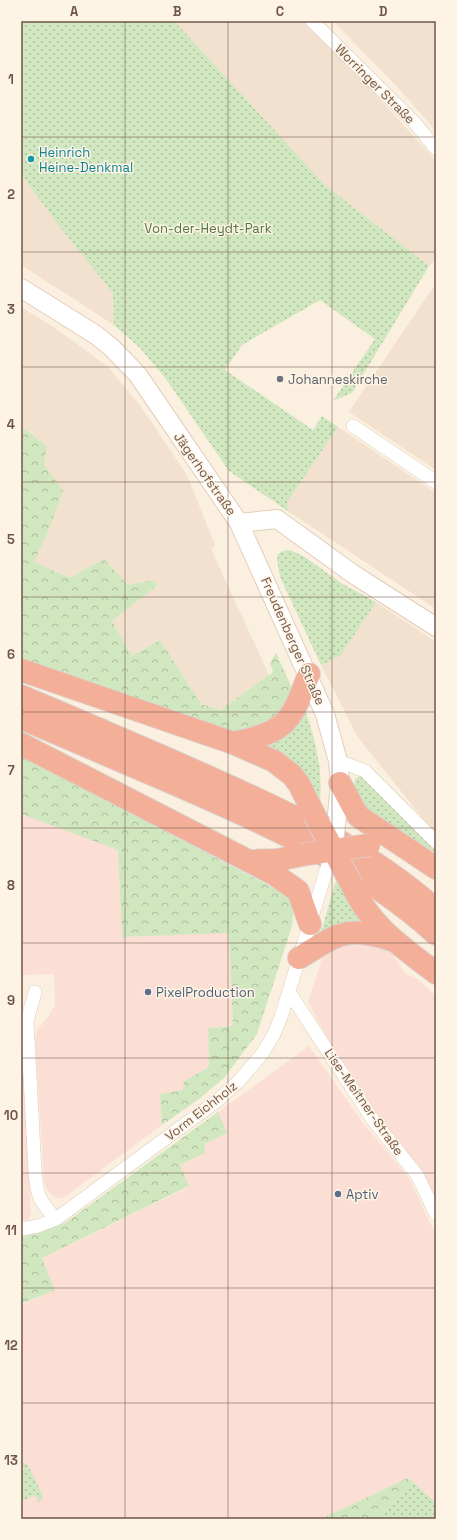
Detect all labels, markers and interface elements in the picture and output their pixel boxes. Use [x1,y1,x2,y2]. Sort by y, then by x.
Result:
text: A [70,3,79,20]
text: B [173,3,182,20]
text: C [276,3,284,20]
text: D [379,3,388,20]
street label: Worringer Straße [331,40,419,128]
text: 1 [8,71,14,88]
place label: Heinrich Heine-Denkmal [39,144,133,176]
marker: Heinrich Heine-Denkmal [26,154,36,164]
text: 2 [7,186,15,203]
park label: Von-der-Heydt-Park [144,220,272,237]
text: 3 [7,301,15,318]
place label: Johanneskirche [288,371,388,388]
marker: Johanneskirche [275,374,285,384]
text: 4 [7,416,15,433]
street label: Jägerhofstraße [170,429,240,519]
text: 5 [7,531,15,548]
street label: Freudenberger Straße [257,574,329,708]
text: 6 [7,646,15,663]
text: 7 [7,762,15,779]
text: 8 [7,877,15,894]
place label: PixelProduction [156,984,255,1001]
marker: PixelProduction [143,987,153,997]
text: 9 [7,992,15,1009]
street label: Lise-Meitner-Straße [321,1045,407,1159]
street label: Vorm Eichholz [161,1077,241,1145]
text: 10 [4,1107,18,1124]
place label: Aptiv [346,1186,378,1203]
marker: Aptiv [333,1189,343,1199]
text: 11 [5,1222,17,1239]
text: 12 [4,1337,18,1354]
text: 13 [4,1452,18,1469]

